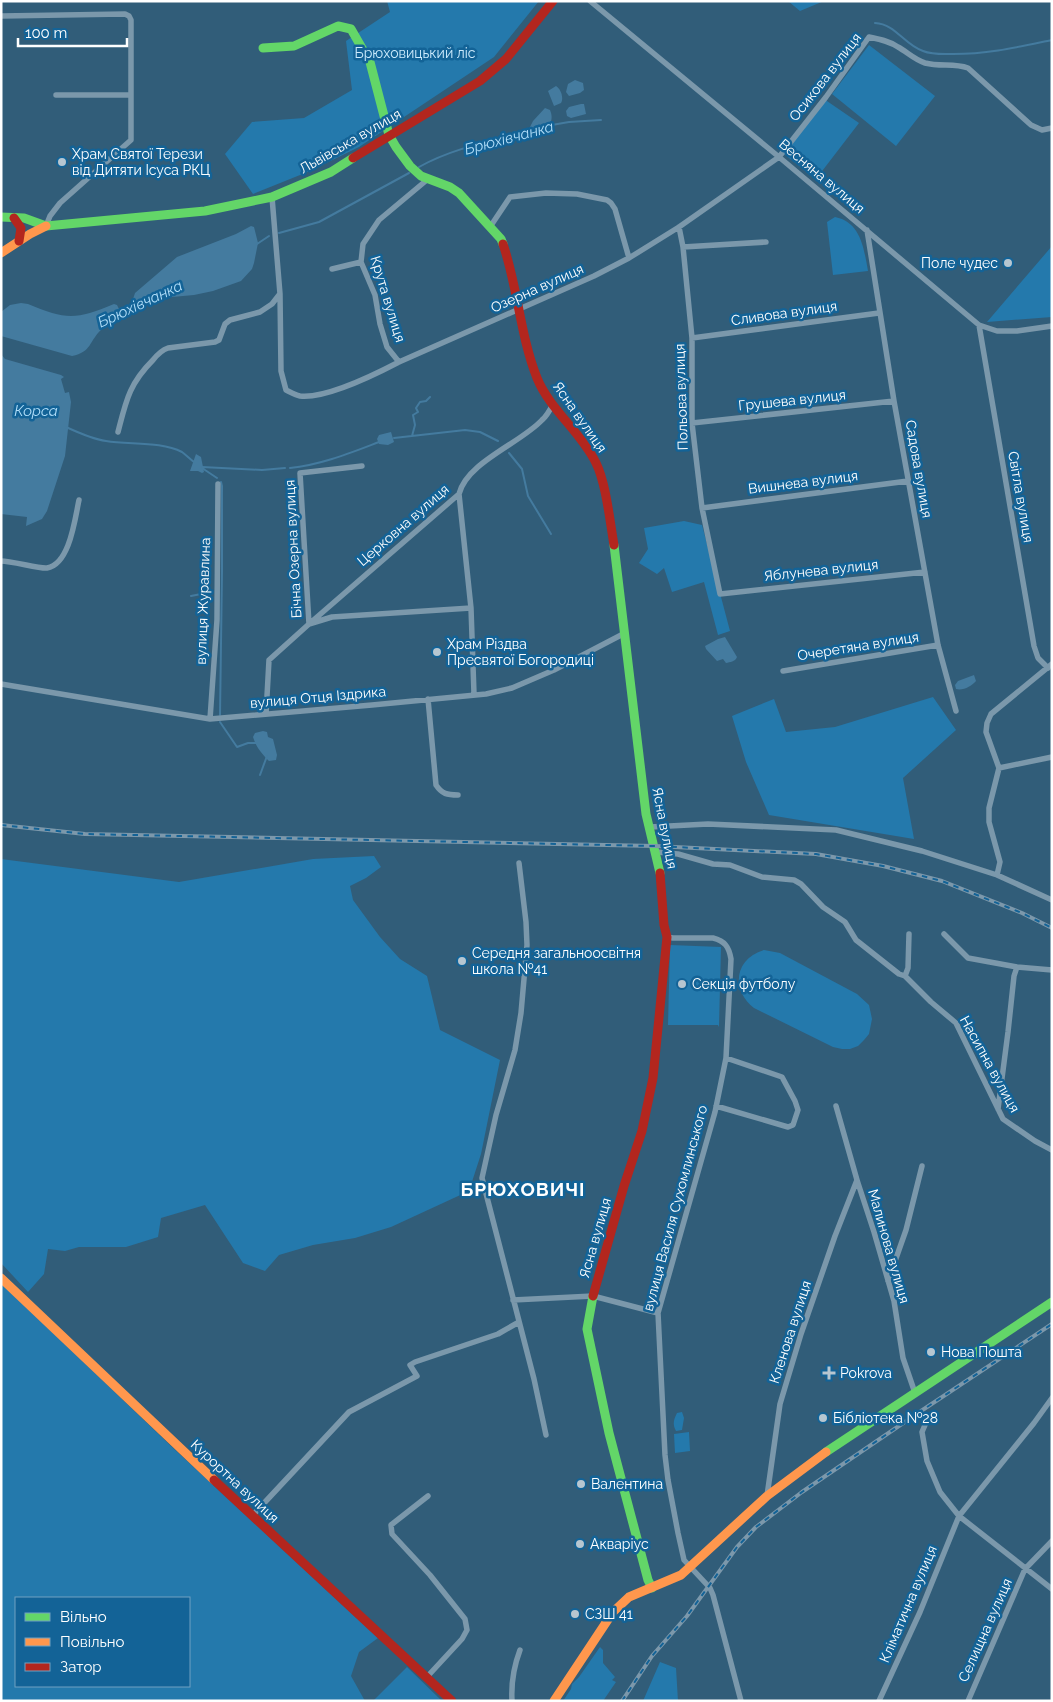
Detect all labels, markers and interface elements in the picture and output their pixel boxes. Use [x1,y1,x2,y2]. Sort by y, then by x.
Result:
scale bar [18,15,126,47]
text: 100 m [25,24,67,42]
street label: Осикова вулиця [786,30,864,124]
park label: Брюховицький ліс [355,45,476,61]
street label: Львівська вулиця [296,105,404,177]
water label: Брюхівчанка [462,117,556,159]
street label: Весняна вулиця [776,136,868,216]
place label: Храм Святої Терези від Дитяти Ісуса РКЦ [72,146,210,178]
marker: Храм Святої Терези від Дитяти Ісуса РКЦ [56,156,68,168]
street label: Крута вулиця [367,254,409,344]
place label: Поле чудес [921,255,998,271]
marker: Поле чудес [1002,257,1014,269]
street label: Озерна вулиця [488,260,586,316]
water label: Брюхівчанка [95,276,185,331]
street label: Сливова вулиця [730,298,838,328]
street label: Польова вулиця [671,343,691,451]
street label: Ясна вулиця [550,379,610,455]
street label: Грушева вулиця [737,386,847,414]
water label: Корса [14,402,58,420]
street label: Садова вулиця [903,419,935,519]
street label: Світла вулиця [1005,450,1037,544]
street label: Вишнева вулиця [747,467,859,497]
street label: Бічна Озерна вулиця [281,479,305,619]
street label: Церковна вулиця [354,481,452,569]
street label: вулиця Журавлина [193,537,213,665]
street label: Яблунева вулиця [763,556,879,584]
street label: Очеретяна вулиця [796,629,920,663]
place label: Храм Різдва Пресвятої Богородиці [447,636,594,668]
marker: Храм Різдва Пресвятої Богородиці [431,646,443,658]
street label: вулиця Отця Іздрика [249,683,387,711]
street label: Ясна вулиця [649,786,681,870]
place label: Середня загальноосвітня школа №41 [472,945,641,977]
marker: Середня загальноосвітня школа №41 [456,955,468,967]
place label: Секція футболу [692,976,796,992]
marker: Секція футболу [676,978,688,990]
street label: Насипна вулиця [957,1013,1023,1115]
street label: вулиця Василя Сухомлинського [640,1103,710,1313]
district label: БРЮХОВИЧІ [460,1178,586,1200]
street label: Малинова вулиця [865,1187,913,1305]
street label: Ясна вулиця [576,1196,614,1280]
street label: Кленова вулиця [766,1279,814,1385]
place label: Нова Пошта [941,1344,1022,1360]
marker: Нова Пошта [925,1346,937,1358]
place label: Pokrova [840,1365,892,1381]
marker: Pokrova [822,1366,836,1380]
place label: Бібліотека №28 [833,1410,938,1426]
marker: Бібліотека №28 [817,1412,829,1424]
street label: Курортна вулиця [188,1436,282,1526]
place label: Валентина [591,1476,663,1492]
marker: Валентина [575,1478,587,1490]
place label: Акваріус [590,1536,649,1552]
marker: Акваріус [574,1538,586,1550]
street label: Кліматична вулиця [876,1543,940,1665]
street label: Селищна вулиця [955,1576,1015,1684]
legend [15,1597,190,1687]
place label: СЗШ 41 [585,1606,633,1622]
text: Вільно [60,1608,107,1626]
marker: СЗШ 41 [569,1608,581,1620]
text: Повільно [60,1633,125,1651]
text: Затор [60,1658,102,1676]

